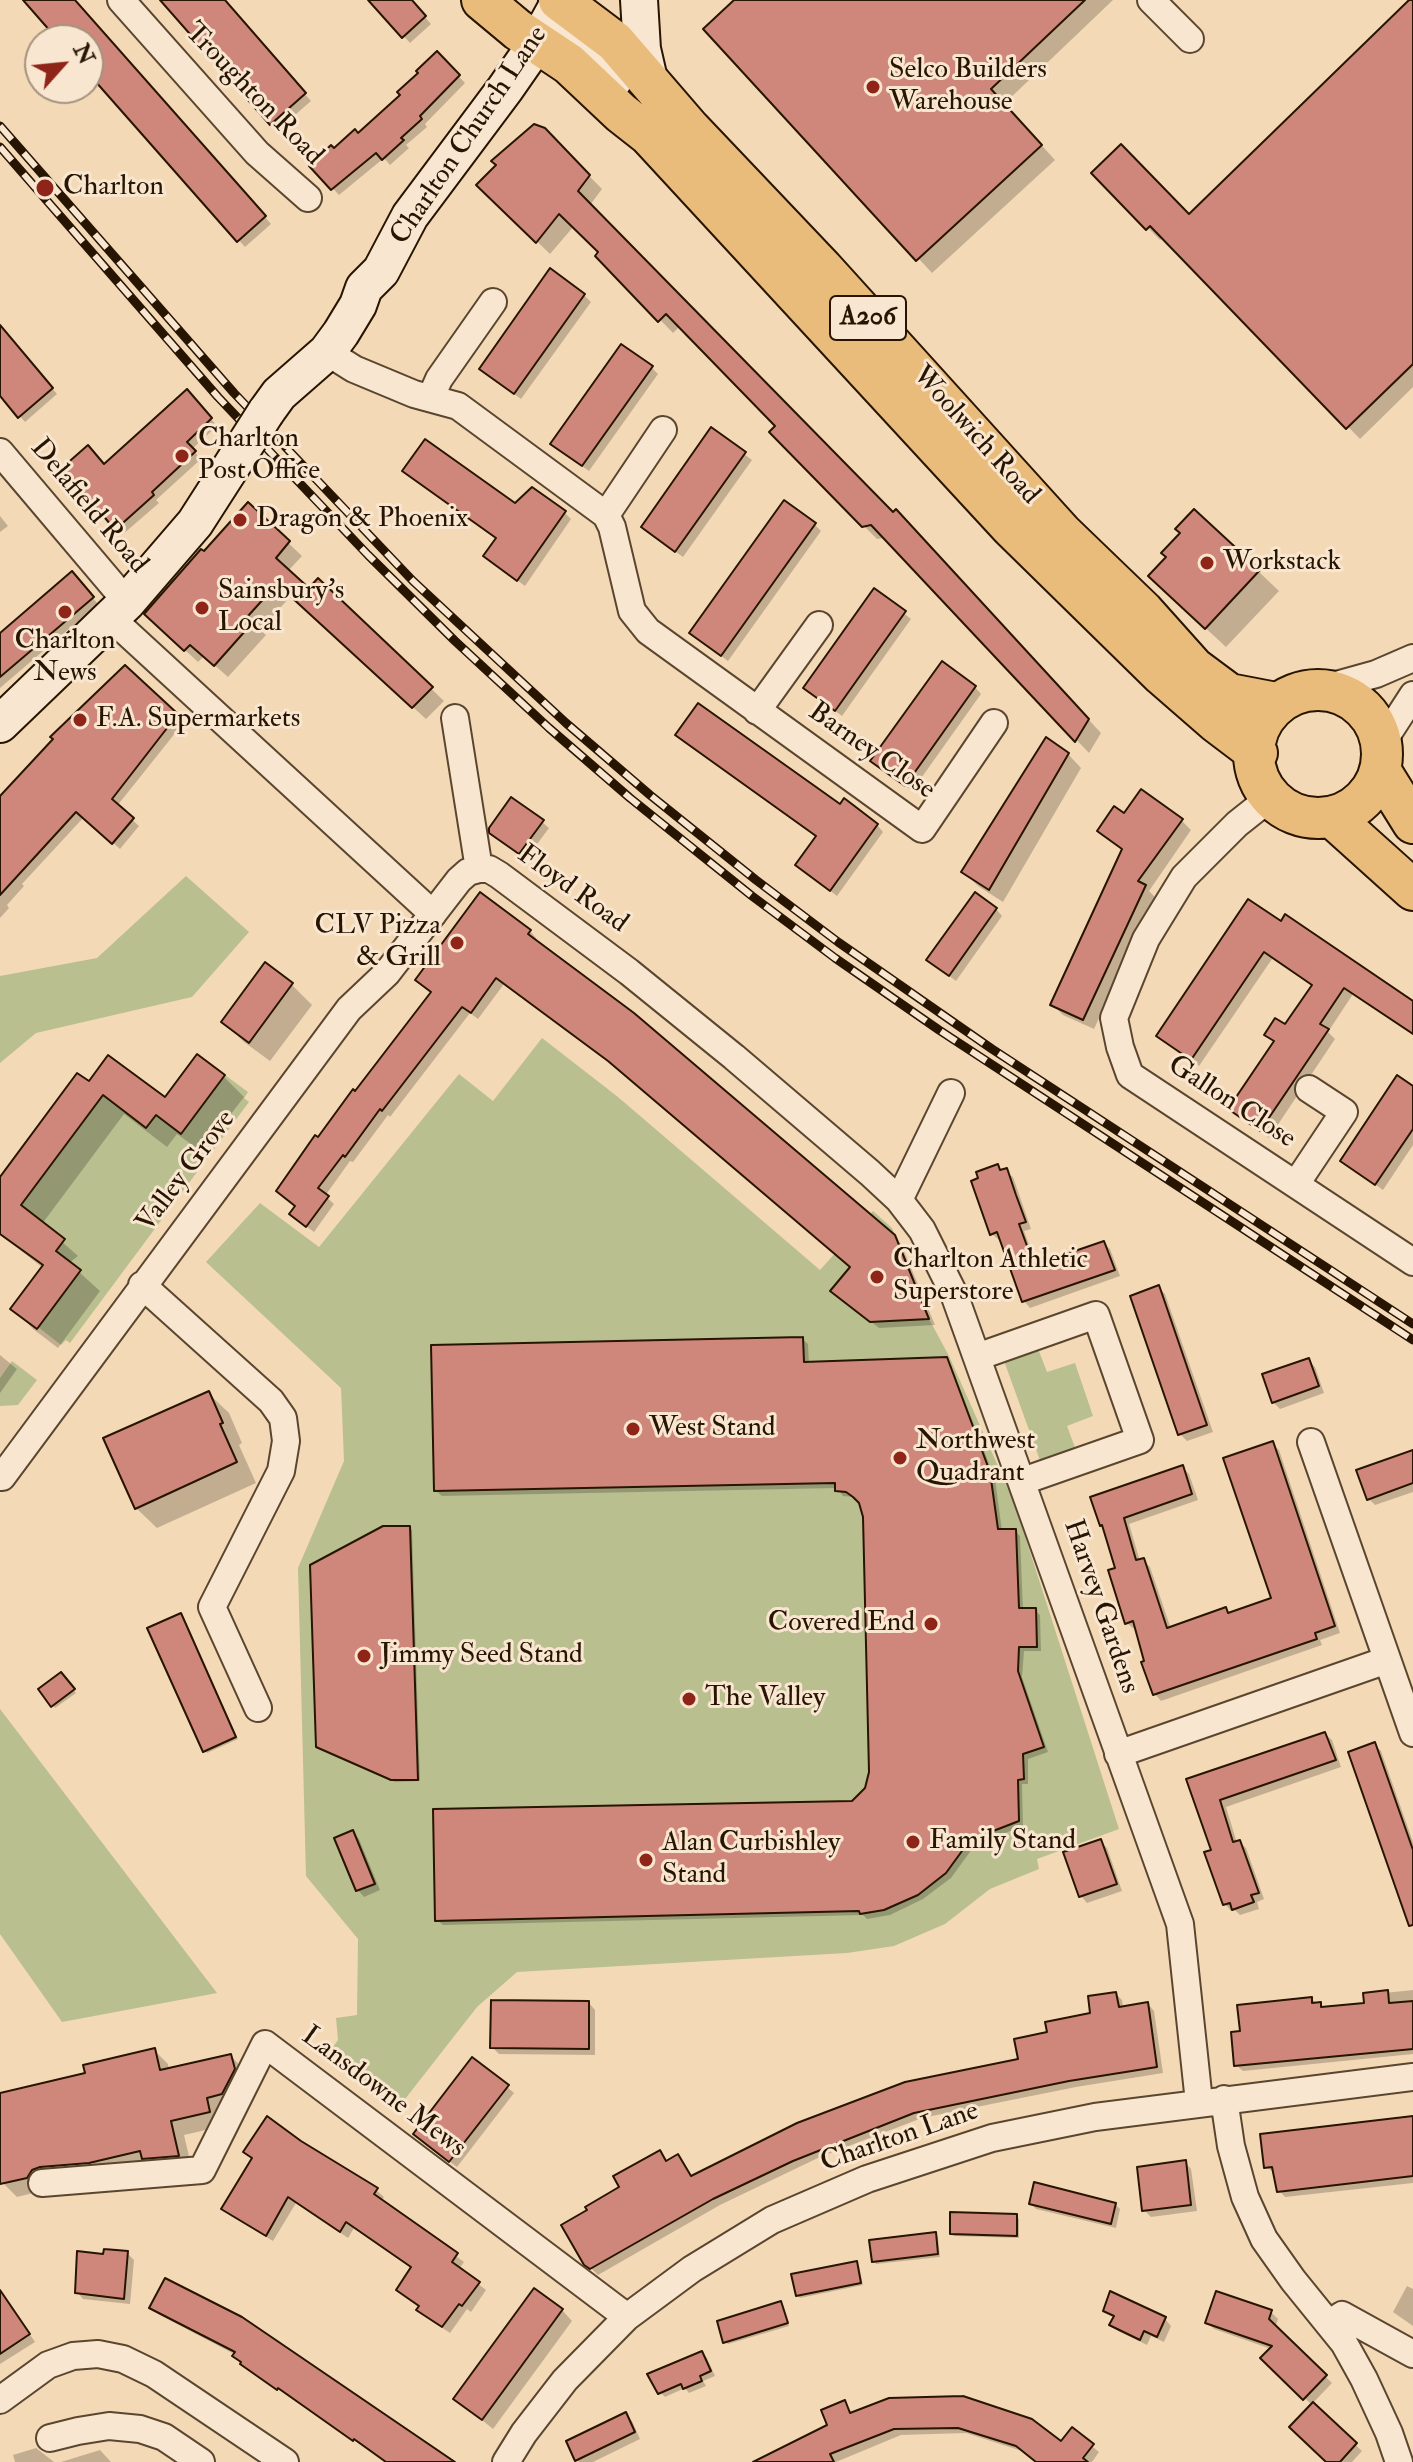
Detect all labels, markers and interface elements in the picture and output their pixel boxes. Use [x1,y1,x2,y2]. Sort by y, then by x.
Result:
street label: Troughton Road [176,17,330,173]
street label: Charlton Church Lane [384,20,556,252]
north arrow [24,24,104,104]
text: N [67,39,101,69]
place label: Selco Builders Warehouse [889,54,1047,120]
marker: Selco Builders Warehouse [864,78,882,96]
place label: Charlton [63,171,164,205]
marker: Charlton [34,177,56,199]
road number: A206 [830,296,906,340]
street label: Woolwich Road [904,360,1046,512]
place label: Charlton Post Office [198,423,320,489]
street label: Delafield Road [22,433,154,581]
marker: Charlton Post Office [173,447,191,465]
place label: Dragon & Phoenix [256,503,468,537]
marker: Dragon & Phoenix [231,511,249,529]
place label: Workstack [1223,546,1341,580]
marker: Workstack [1198,554,1216,572]
place label: Sainsbury's Local [218,575,344,641]
marker: Sainsbury's Local [193,599,211,617]
marker: Charlton News [56,603,74,621]
place label: Charlton News [15,625,115,691]
street label: Barney Close [801,696,941,808]
place label: F.A. Supermarkets [96,703,300,737]
marker: F.A. Supermarkets [71,711,89,729]
street label: Floyd Road [510,839,634,941]
place label: CLV Pizza & Grill [314,910,441,976]
marker: CLV Pizza & Grill [448,934,466,952]
street label: Gallon Close [1161,1049,1301,1157]
street label: Valley Grove [130,1104,244,1240]
place label: Charlton Athletic Superstore [893,1244,1088,1310]
marker: Charlton Athletic Superstore [868,1268,886,1286]
place label: West Stand [649,1412,776,1446]
marker: West Stand [624,1420,642,1438]
place label: Northwest Quadrant [916,1425,1035,1491]
marker: Northwest Quadrant [891,1449,909,1467]
street label: Harvey Gardens [1055,1516,1145,1698]
place label: Covered End [768,1607,915,1641]
marker: Covered End [922,1615,940,1633]
place label: Jimmy Seed Stand [380,1639,583,1673]
marker: Jimmy Seed Stand [355,1647,373,1665]
place label: The Valley [705,1682,825,1716]
marker: The Valley [680,1690,698,1708]
place label: Family Stand [929,1825,1076,1859]
place label: Alan Curbishley Stand [662,1827,840,1893]
marker: Family Stand [904,1833,922,1851]
marker: Alan Curbishley Stand [637,1851,655,1869]
street label: Lansdowne Mews [294,2020,472,2166]
street label: Charlton Lane [817,2095,983,2181]

